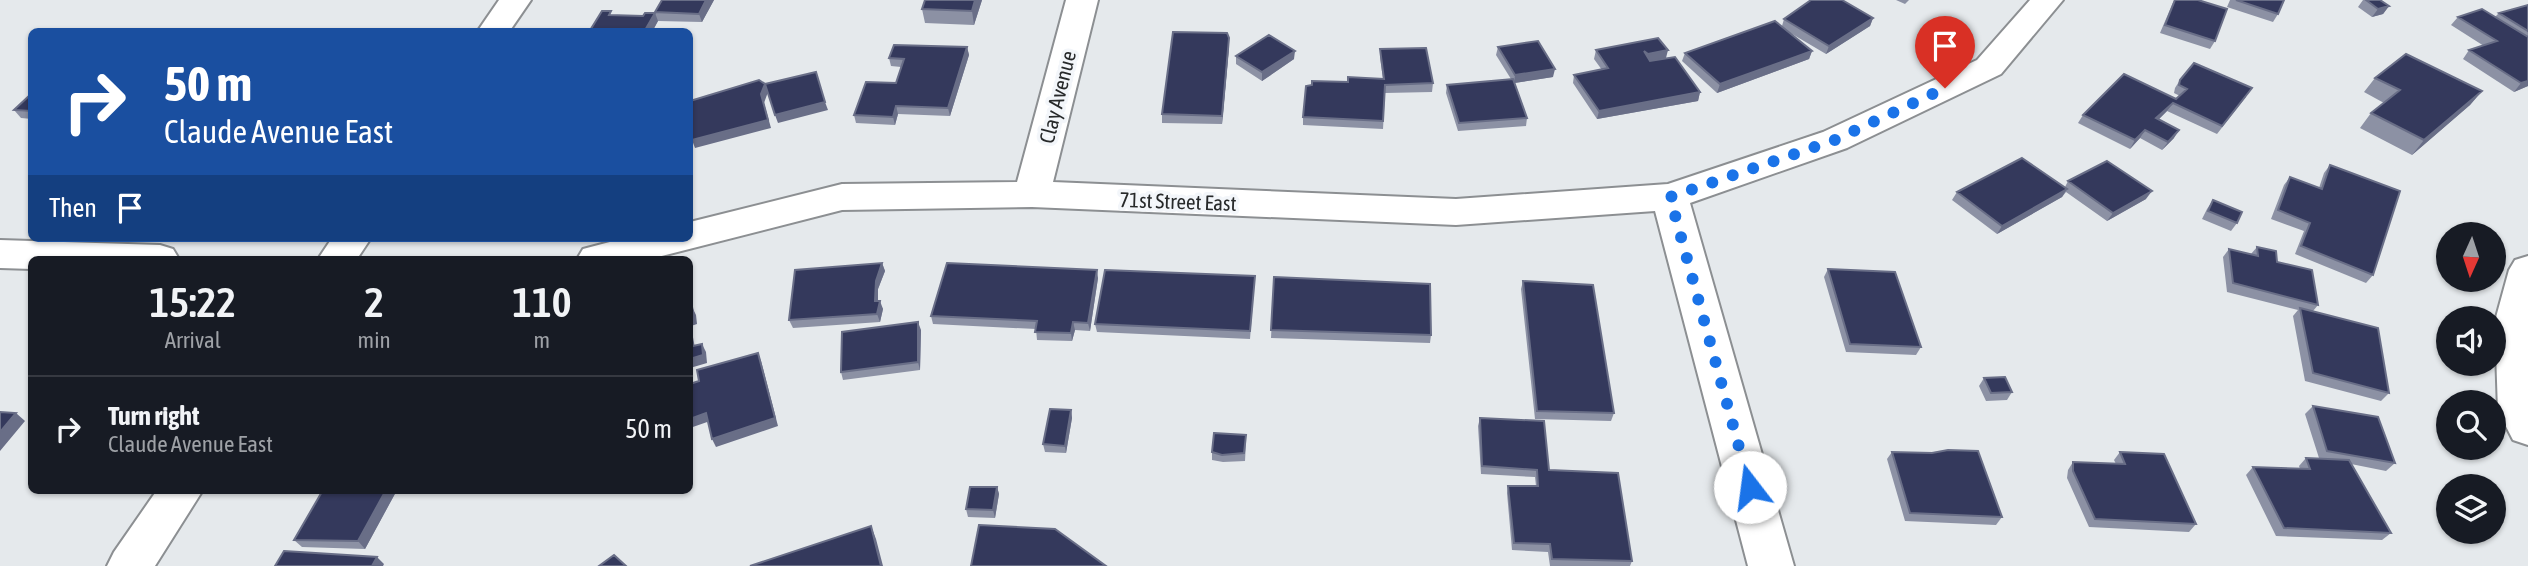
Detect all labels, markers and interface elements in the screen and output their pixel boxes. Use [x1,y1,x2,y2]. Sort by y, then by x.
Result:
pin [1915,16,1975,88]
icon: arrive [1926,27,1964,65]
street label: Clay Avenue [1034,48,1080,146]
text: 50 m [164,55,252,111]
icon: right [49,56,140,147]
text: Claude Avenue East [164,113,393,150]
street label: 71st Street East [1119,187,1237,215]
icon: arrive [111,189,149,227]
text: Then [49,193,97,223]
north arrow [2436,222,2506,292]
map controls [2436,222,2506,544]
text: 15:22 [150,278,236,326]
text: 2 [364,278,384,326]
text: 110 [512,278,571,326]
button: sound [2436,306,2506,376]
text: Arrival [165,327,221,353]
text: min [358,327,391,353]
text: m [534,327,550,353]
button: search [2436,390,2506,460]
text: Turn right [108,401,199,431]
icon: right [49,410,87,448]
text: 50 m [625,414,672,444]
text: Claude Avenue East [108,431,273,457]
position arrow [1713,450,1787,524]
button: layers [2436,474,2506,544]

